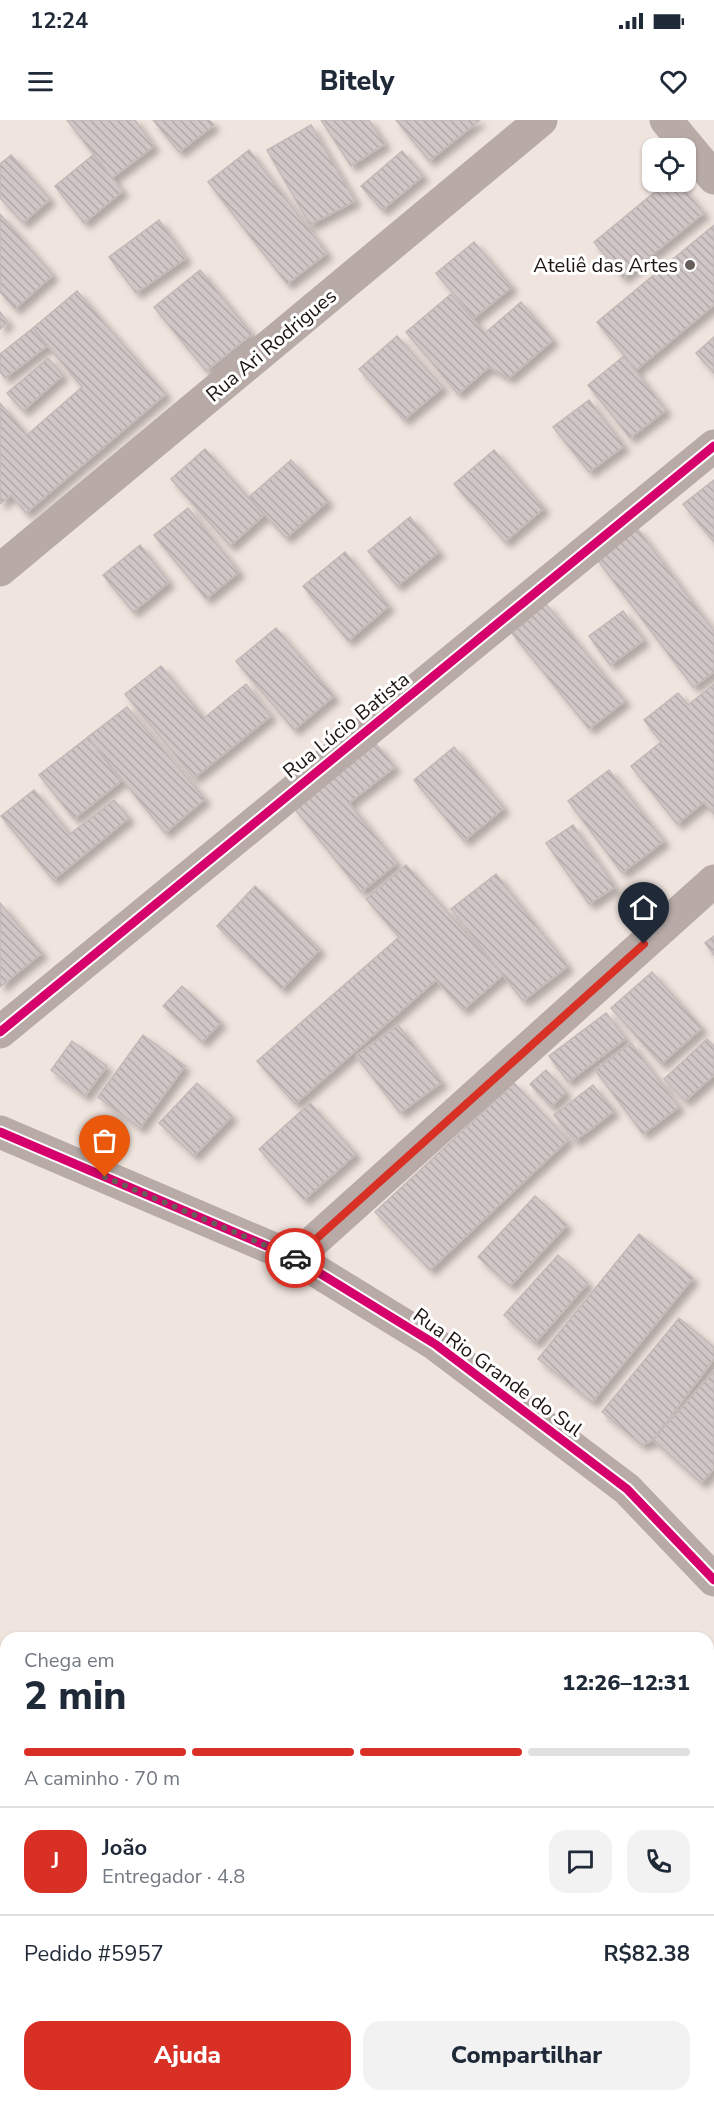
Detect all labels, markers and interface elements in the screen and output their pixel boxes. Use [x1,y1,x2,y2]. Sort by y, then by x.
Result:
text: 12:24 [30,6,88,36]
text: Bitely [320,63,394,100]
icon: menu [24,65,57,98]
icon: heart [657,65,690,98]
map controls [642,138,696,192]
button: locate [642,138,696,192]
place label: Ateliê das Artes [533,252,678,279]
marker: Ateliê das Artes [683,258,697,272]
street label: Rua Ari Rodrigues [200,283,342,408]
street label: Rua Lúcio Batista [277,666,415,785]
pin [618,882,669,944]
icon: home [627,891,660,924]
pin [79,1115,130,1177]
icon: bag [88,1124,121,1157]
courier [265,1228,325,1288]
icon: car [279,1242,312,1275]
street label: Rua Rio Grande do Sul [408,1302,588,1443]
text: Chega em [24,1647,115,1674]
text: 12:26–12:31 [562,1668,690,1698]
text: 2 min [24,1670,127,1723]
text: A caminho · 70 m [24,1765,180,1792]
button: chat [549,1830,612,1893]
button: phone [627,1830,690,1893]
text: João [102,1833,147,1863]
text: J [52,1846,59,1876]
text: Entregador · 4.8 [102,1863,245,1890]
text: Pedido #5957 [24,1939,164,1969]
text: R$82.38 [603,1939,690,1969]
button: Ajuda [24,2021,351,2090]
button: Compartilhar [363,2021,690,2090]

